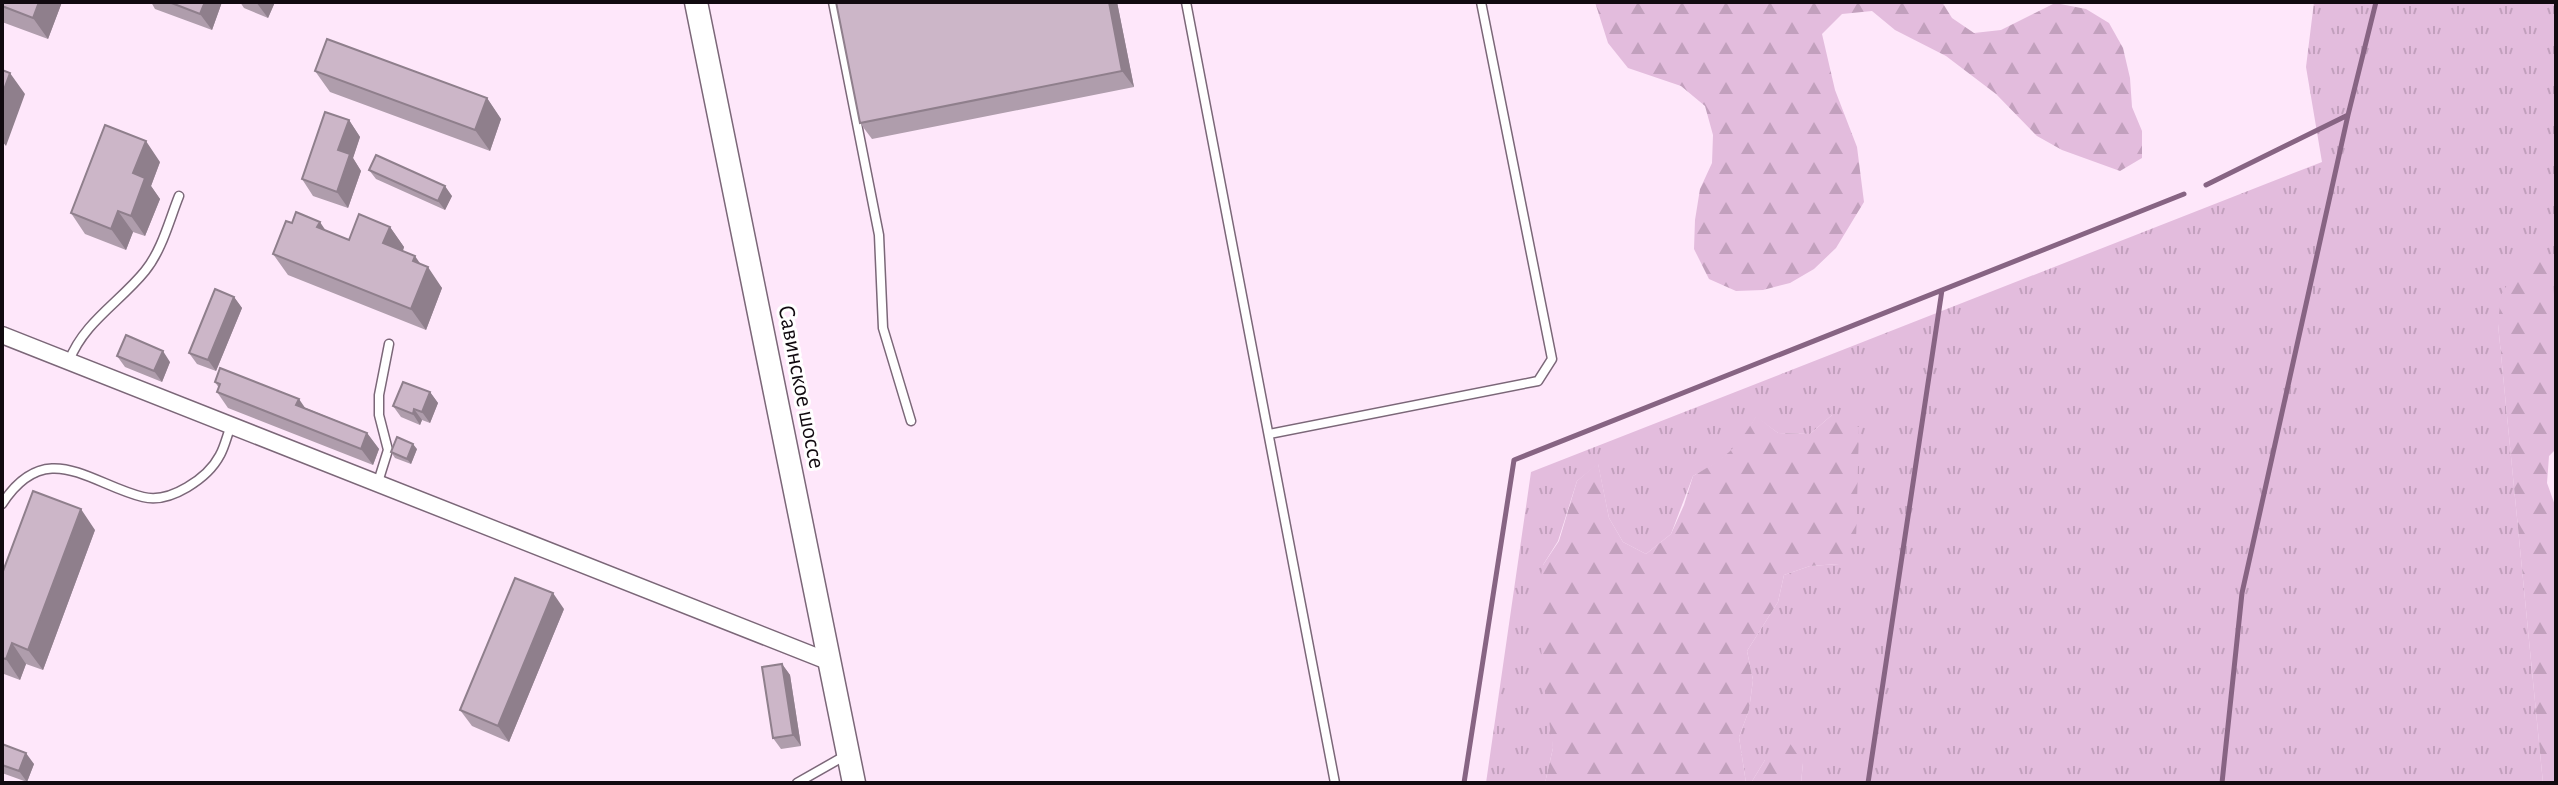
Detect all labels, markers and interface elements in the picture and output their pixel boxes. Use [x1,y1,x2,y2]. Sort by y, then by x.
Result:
street label: Савинское шоссе [773,303,829,471]

